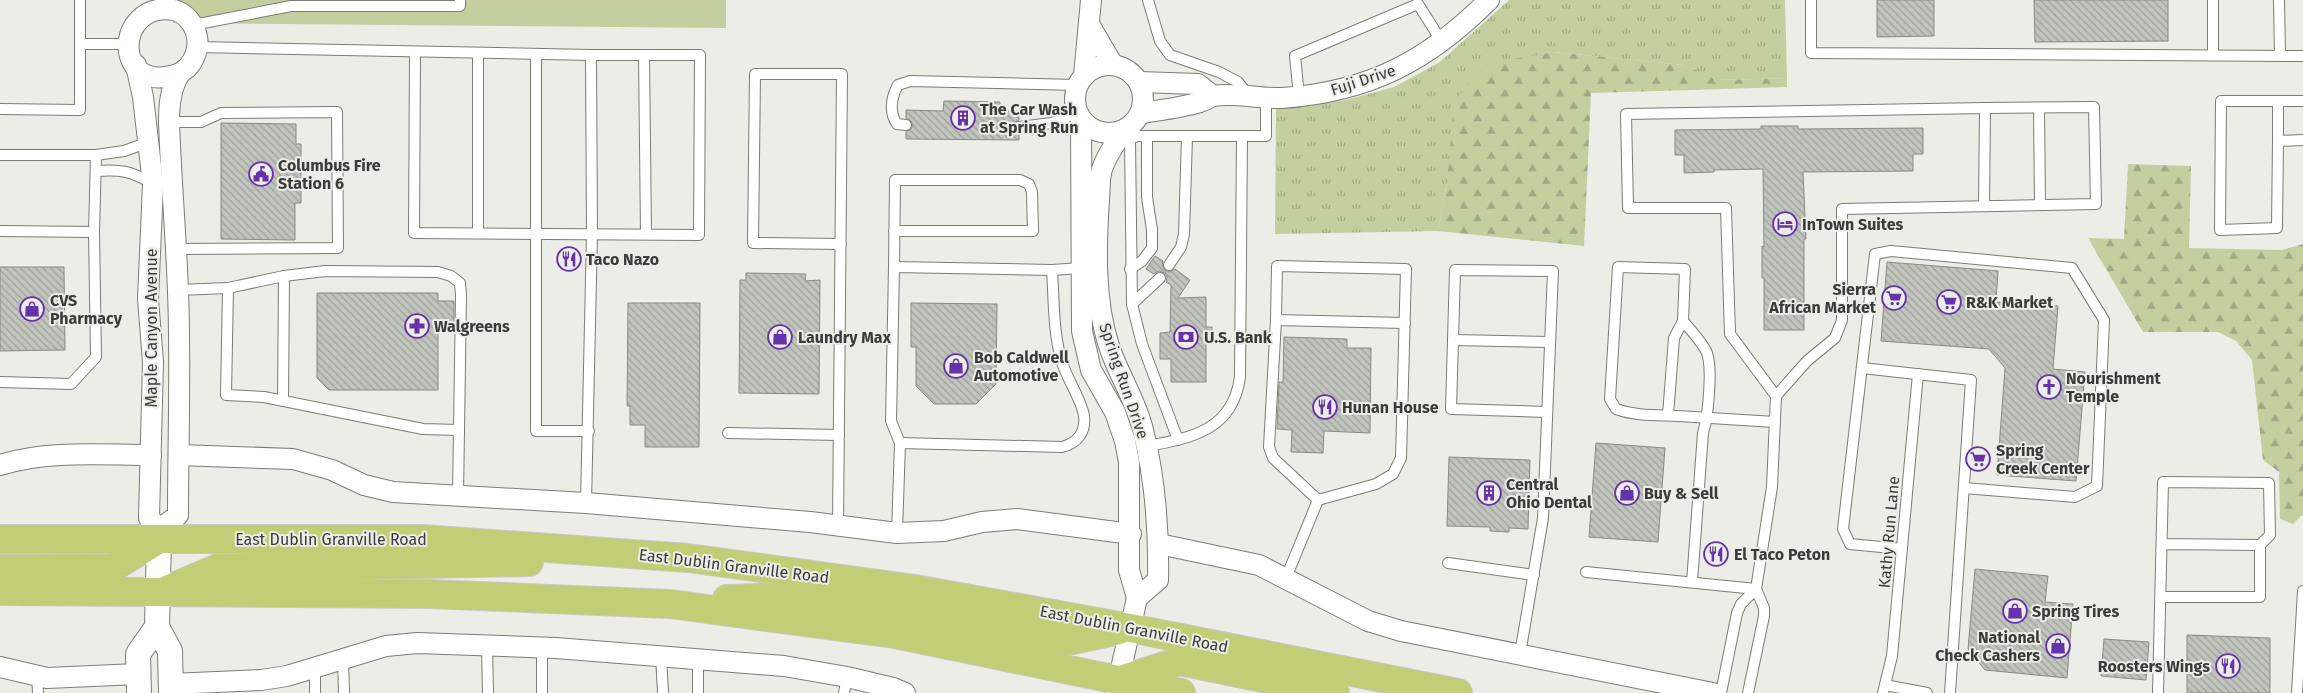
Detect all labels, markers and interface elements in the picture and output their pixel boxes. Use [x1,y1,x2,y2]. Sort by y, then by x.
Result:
street label: Fuji Drive [1328,61,1398,99]
place label: The Car Wash at Spring Run [980,100,1078,137]
building icon: The Car Wash at Spring Run [950,105,976,131]
place label: Columbus Fire Station 6 [278,156,381,193]
public building icon: Columbus Fire Station 6 [248,161,274,187]
hotel icon: InTown Suites [1772,211,1798,237]
place label: InTown Suites [1802,215,1904,234]
restaurant icon: Taco Nazo [556,246,582,272]
street label: Maple Canyon Avenue [142,249,161,407]
place label: Taco Nazo [586,250,659,269]
place label: Sierra African Market [1768,280,1877,317]
supermarket icon: Sierra African Market [1881,285,1907,311]
supermarket icon: R&K Market [1936,289,1962,315]
place label: CVS Pharmacy [50,291,123,328]
place label: R&K Market [1966,293,2054,312]
shop icon: CVS Pharmacy [19,296,45,322]
pharmacy icon: Walgreens [404,313,430,339]
place label: Walgreens [434,317,510,336]
street label: Spring Run Drive [1095,321,1153,441]
shop icon: Laundry Max [767,324,793,350]
bank icon: U.S. Bank [1173,324,1199,350]
place label: Laundry Max [798,328,892,347]
place label: U.S. Bank [1204,328,1272,347]
place label: Bob Caldwell Automotive [973,348,1069,385]
shop icon: Bob Caldwell Automotive [943,353,969,379]
place label: Nourishment Temple [2066,369,2162,406]
church icon: Nourishment Temple [2036,374,2062,400]
restaurant icon: Hunan House [1312,394,1338,420]
place label: Hunan House [1342,398,1439,417]
place label: Spring Creek Center [1996,441,2090,478]
supermarket icon: Spring Creek Center [1965,446,1991,472]
place label: Central Ohio Dental [1506,475,1592,512]
street label: Kathy Run Lane [1875,475,1903,589]
building icon: Central Ohio Dental [1476,480,1502,506]
shop icon: Buy & Sell [1614,480,1640,506]
place label: Buy & Sell [1644,484,1719,503]
street label: East Dublin Granville Road [235,530,427,549]
restaurant icon: El Taco Peton [1703,541,1729,567]
street label: East Dublin Granville Road [638,545,830,587]
place label: El Taco Peton [1734,545,1830,564]
shop icon: Spring Tires [2002,598,2028,624]
street label: East Dublin Granville Road [1038,601,1230,657]
place label: Spring Tires [2032,602,2119,621]
place label: National Check Cashers [1935,628,2040,665]
shop icon: National Check Cashers [2045,633,2071,659]
restaurant icon: Roosters Wings [2215,653,2241,679]
place label: Roosters Wings [2098,657,2210,676]

